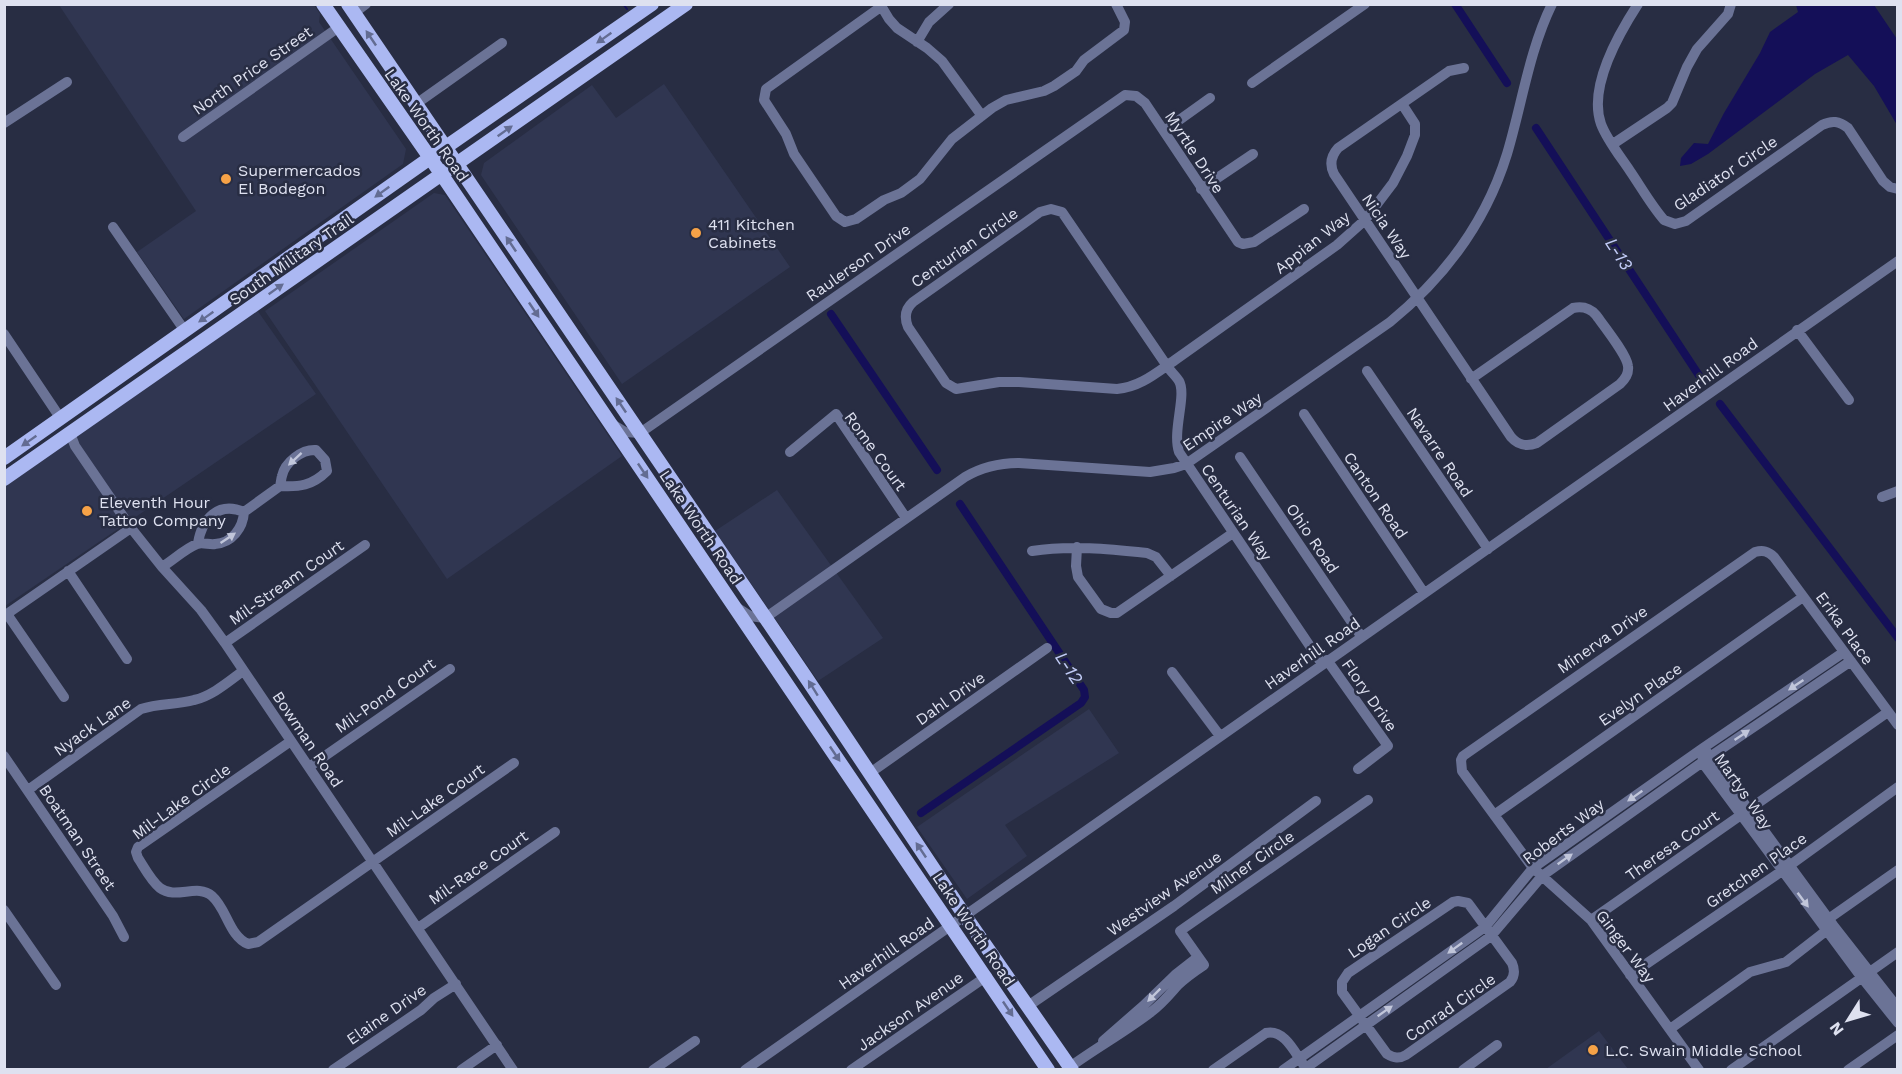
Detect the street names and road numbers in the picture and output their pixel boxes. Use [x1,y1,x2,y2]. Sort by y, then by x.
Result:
street label: North Price Street [189,22,316,119]
street label: Lake Worth Road [381,65,473,185]
street label: Myrtle Drive [1161,108,1228,197]
street label: Gladiator Circle [1670,132,1781,215]
street label: Nicia Way [1358,190,1416,263]
street label: Centurian Circle [907,203,1021,291]
street label: Appian Way [1271,207,1354,278]
street label: South Military Trail [226,209,357,309]
street label: Raulerson Drive [802,219,914,305]
street label: Haverhill Road [1659,334,1761,415]
street label: Empire Way [1179,387,1266,455]
street label: Navarre Road [1403,404,1477,501]
street label: Rome Court [841,408,911,495]
street label: Canton Road [1340,448,1412,542]
street label: Centurian Way [1197,460,1276,565]
street label: Lake Worth Road [655,467,746,588]
street label: Ohio Road [1282,500,1343,577]
street label: Mil-Stream Court [225,536,347,629]
street label: Erika Place [1812,588,1878,669]
street label: Minerva Drive [1554,601,1651,677]
street label: Haverhill Road [1261,613,1364,693]
street label: Mil-Pond Court [331,654,439,737]
street label: Flory Drive [1338,655,1401,735]
street label: Evelyn Place [1595,659,1686,730]
street label: Dahl Drive [912,668,989,729]
street label: Bowman Road [268,688,347,791]
street label: Nyack Lane [50,693,134,760]
street label: Martys Way [1710,750,1777,834]
street label: Mil-Lake Circle [128,759,234,843]
street label: Mil-Lake Court [382,759,488,841]
street label: Boatman Street [35,781,120,894]
street label: Roberts Way [1519,794,1608,868]
street label: Theresa Court [1622,806,1723,885]
street label: Mil-Race Court [425,826,532,909]
street label: Milner Circle [1207,826,1298,898]
street label: Gretchen Place [1702,829,1810,912]
street label: Westview Avenue [1103,847,1225,940]
street label: Lake Worth Road [928,869,1019,990]
street label: Logan Circle [1344,893,1435,962]
street label: Ginger Way [1592,906,1660,987]
street label: Haverhill Road [835,913,938,993]
street label: Jackson Avenue [854,968,967,1055]
street label: Conrad Circle [1401,969,1499,1046]
street label: Elaine Drive [343,980,430,1049]

